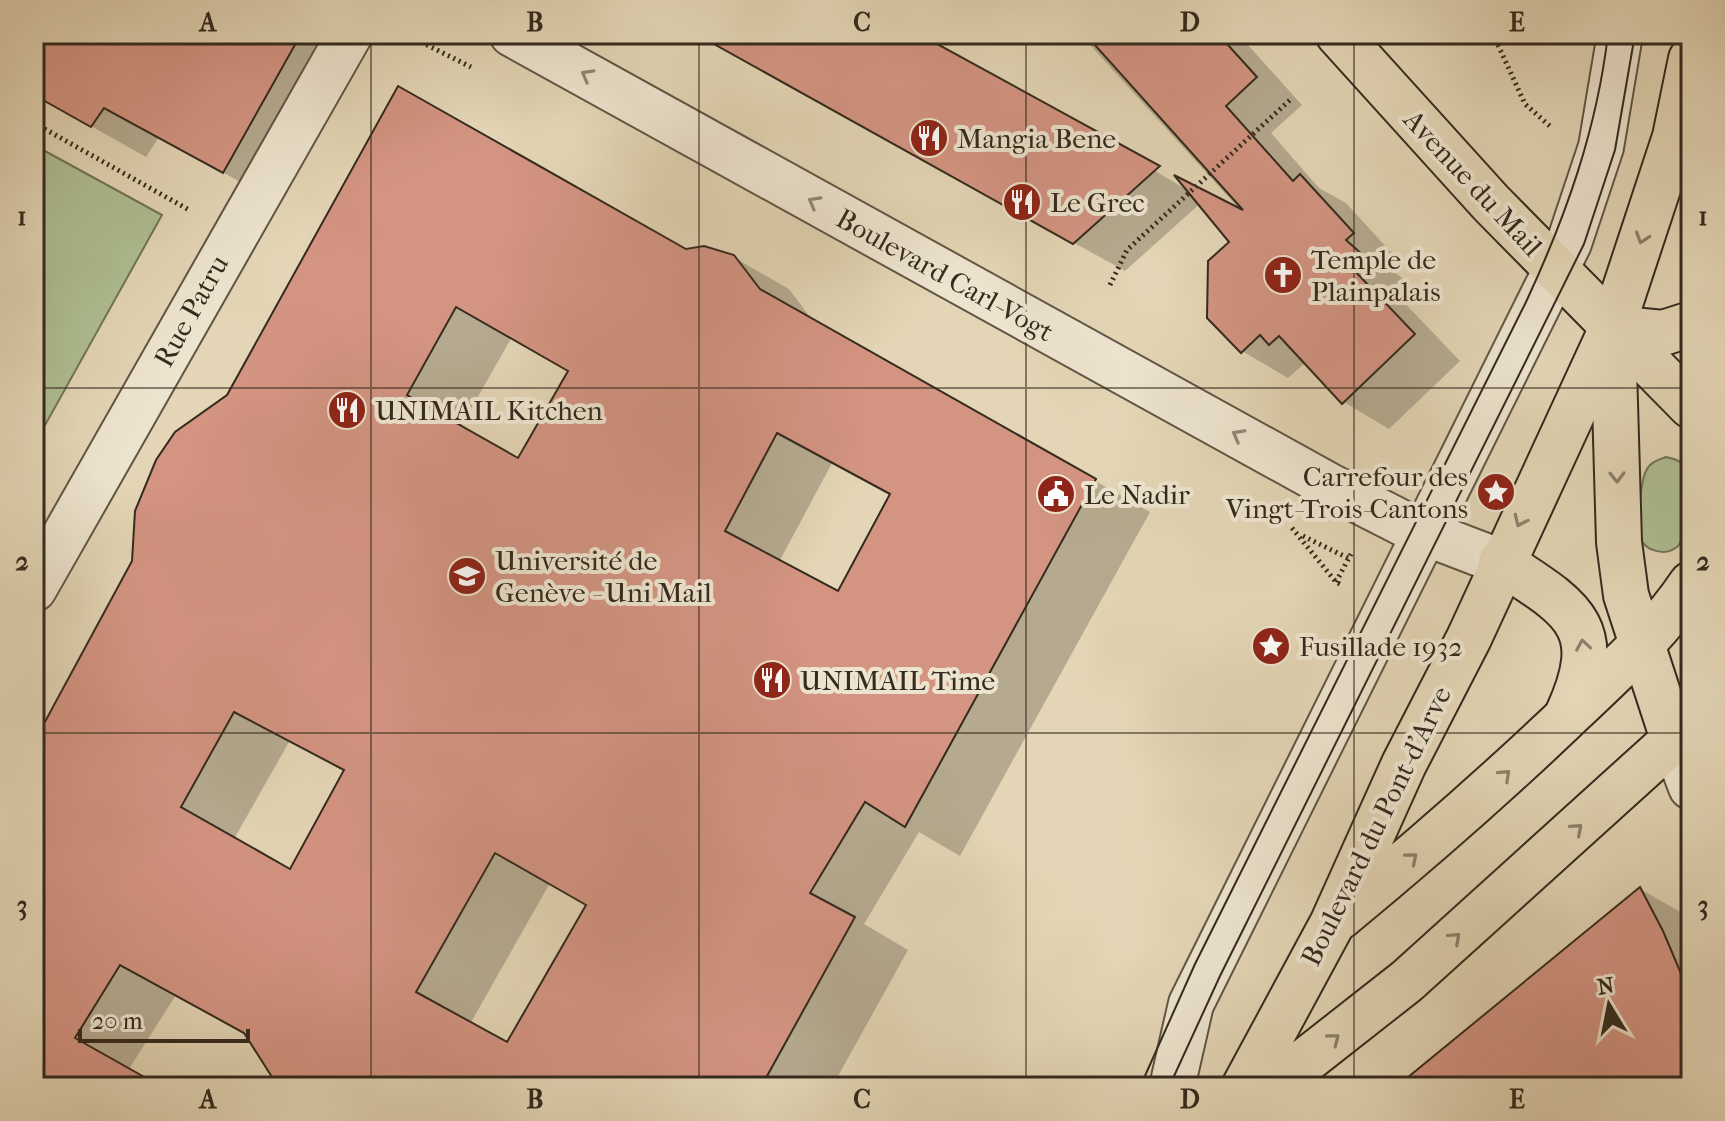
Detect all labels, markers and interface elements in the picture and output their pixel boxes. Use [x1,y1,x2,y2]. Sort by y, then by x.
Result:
text: A [198,7,218,38]
text: B [527,7,544,38]
text: C [853,7,871,38]
text: D [1180,7,1200,38]
text: E [1509,7,1525,38]
one-way arrow [580,70,595,85]
street label: Avenue du Mail [1396,102,1549,263]
restaurant icon: Mangia Bene [908,117,950,159]
place label: Mangia Bene [957,122,1116,155]
restaurant icon: Le Grec [1001,181,1043,223]
place label: Le Grec [1050,186,1145,219]
one-way arrow [808,196,823,212]
text: 1 [17,201,27,232]
text: 1 [1698,201,1708,232]
street label: Boulevard Carl-Vogt [831,202,1059,348]
one-way arrow [1636,230,1652,244]
place label: Temple de Plainpalais [1311,243,1441,308]
street label: Rue Patru [147,249,235,373]
church icon: Temple de Plainpalais [1262,254,1304,296]
restaurant icon: UNIMAIL Kitchen [326,389,368,431]
place label: UNIMAIL Kitchen [375,394,603,427]
one-way arrow [1231,430,1246,445]
place label: Carrefour des Vingt-Trois-Cantons [1225,460,1468,525]
place icon: Carrefour des Vingt-Trois-Cantons [1475,471,1517,513]
one-way arrow [1608,471,1626,484]
public building icon: Le Nadir [1035,473,1077,515]
place label: Le Nadir [1084,478,1190,511]
one-way arrow [1514,513,1530,527]
place label: Université de Genève - Uni Mail [495,544,712,609]
text: 2 [15,546,29,577]
text: 2 [1696,546,1710,577]
school or university icon: Université de Genève - Uni Mail [446,555,488,597]
place icon: Fusillade 1932 [1250,625,1292,667]
place label: Fusillade 1932 [1299,630,1463,663]
one-way arrow [1576,639,1593,652]
restaurant icon: UNIMAIL Time [751,659,793,701]
place label: UNIMAIL Time [800,664,995,697]
street label: Boulevard du Pont-d'Arve [1294,681,1458,971]
one-way arrow [1496,770,1511,784]
one-way arrow [1568,824,1583,839]
one-way arrow [1402,853,1417,868]
text: 3 [17,890,27,921]
text: 3 [1698,890,1708,921]
one-way arrow [1446,933,1460,948]
north arrow [1569,965,1649,1045]
text: N [1595,972,1616,1001]
scale bar [80,993,248,1043]
text: 20 m [92,1007,143,1035]
one-way arrow [1325,1034,1339,1049]
text: A [198,1084,218,1115]
text: B [527,1084,544,1115]
text: C [853,1084,871,1115]
text: D [1180,1084,1200,1115]
text: E [1509,1084,1525,1115]

